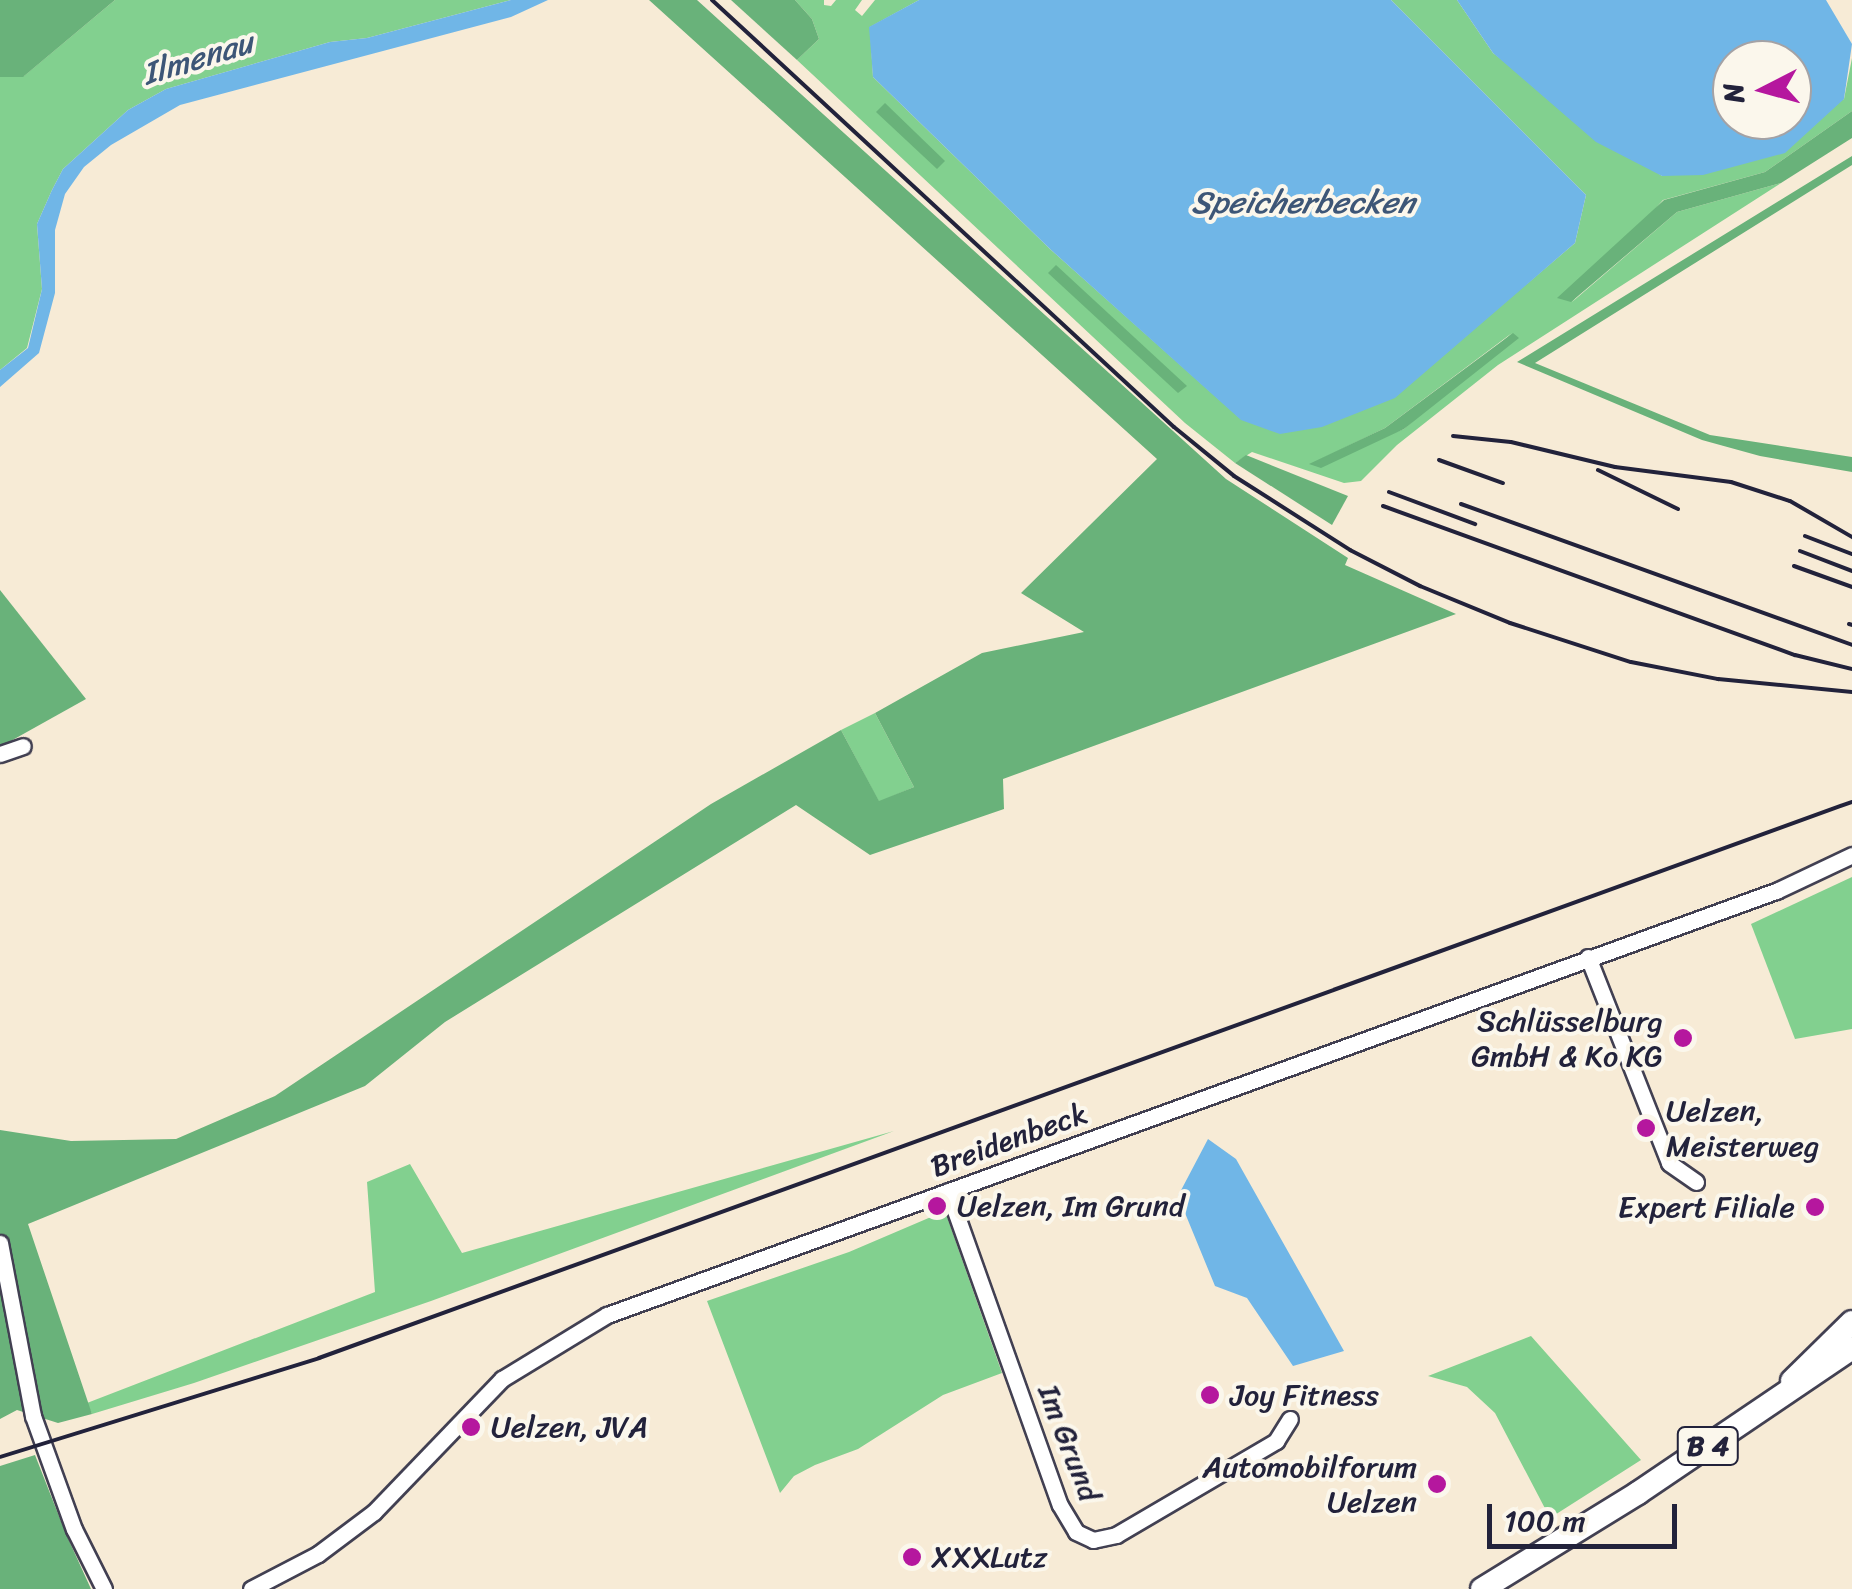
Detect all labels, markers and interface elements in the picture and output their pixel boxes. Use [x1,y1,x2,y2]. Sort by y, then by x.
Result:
water label: Ilmenau [138,24,258,94]
north arrow [1712,40,1812,140]
text: N [1708,81,1759,105]
water label: Speicherbecken [1191,184,1415,222]
place label: Schlüsselburg GmbH & Ko KG [1471,1003,1663,1074]
marker: Schlüsselburg GmbH & Ko KG [1672,1027,1694,1049]
place label: Uelzen, Meisterweg [1666,1093,1819,1164]
street label: Breidenbeck [926,1095,1092,1185]
marker: Uelzen, Meisterweg [1635,1117,1657,1139]
place label: Uelzen, Im Grund [957,1188,1184,1224]
place label: Expert Filiale [1618,1189,1795,1225]
marker: Uelzen, Im Grund [926,1195,948,1217]
marker: Expert Filiale [1804,1196,1826,1218]
place label: Joy Fitness [1230,1377,1378,1413]
street label: Im Grund [1030,1380,1108,1506]
marker: Joy Fitness [1199,1384,1221,1406]
place label: Uelzen, JVA [491,1409,648,1445]
marker: Uelzen, JVA [460,1416,482,1438]
road number: B 4 [1676,1423,1740,1469]
place label: Automobilforum Uelzen [1202,1449,1417,1520]
marker: Automobilforum Uelzen [1426,1473,1448,1495]
scale bar [1492,1484,1682,1546]
text: 100 m [1504,1494,1586,1548]
place label: XXXLutz [932,1539,1047,1575]
marker: XXXLutz [901,1546,923,1568]

